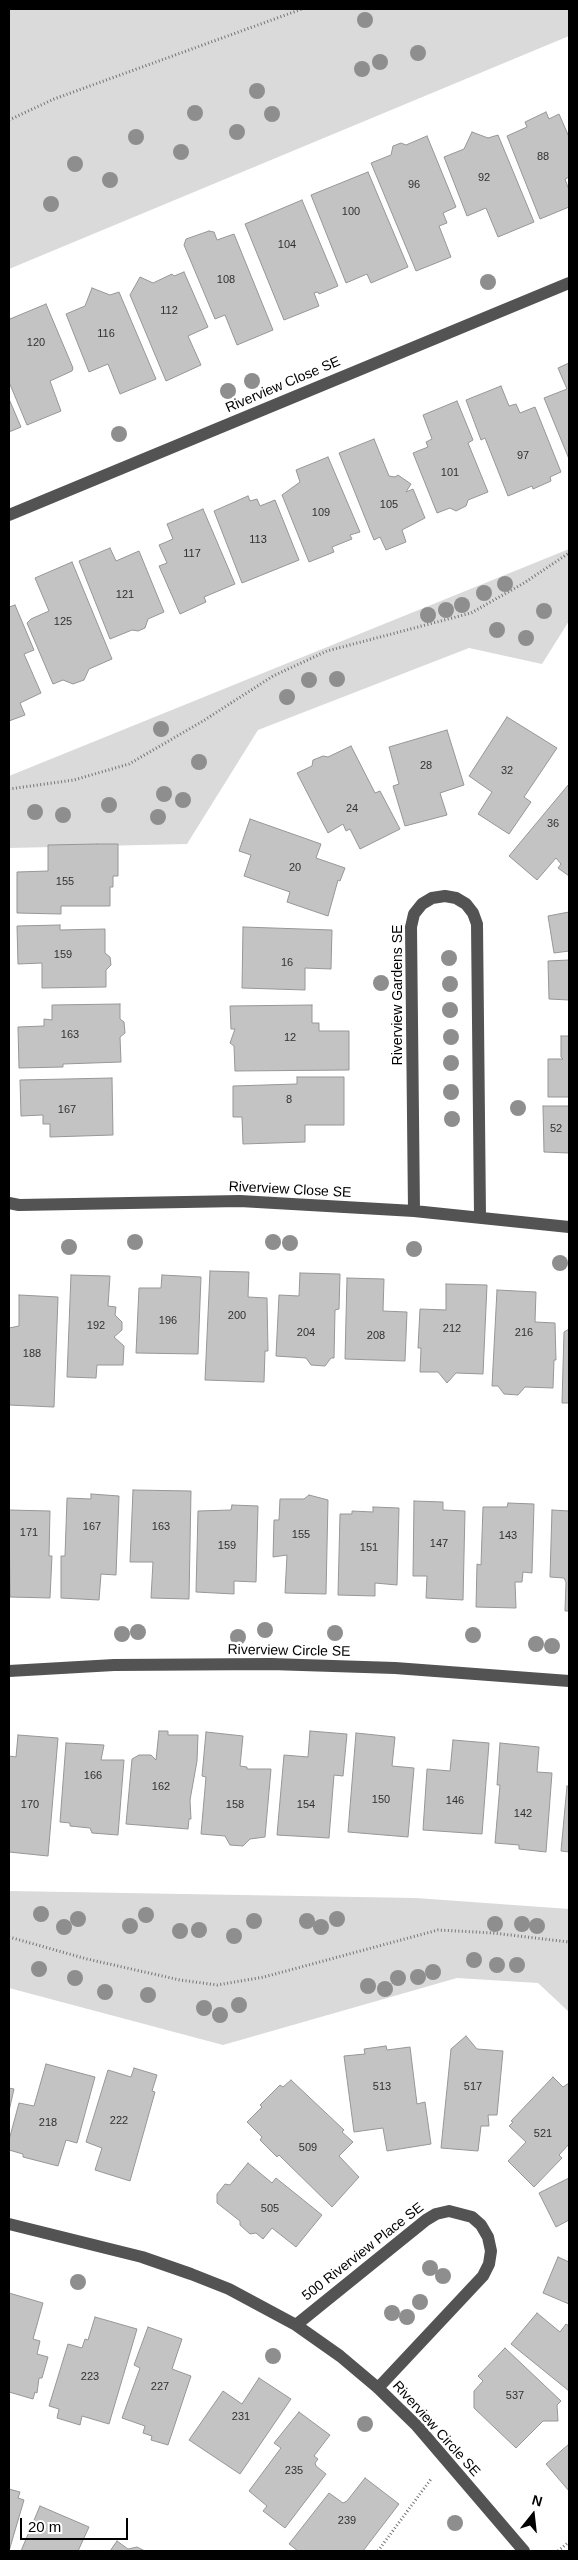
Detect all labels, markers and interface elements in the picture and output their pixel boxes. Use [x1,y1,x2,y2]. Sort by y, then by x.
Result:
house number: 88 [537,150,549,164]
house number: 92 [478,171,490,185]
house number: 96 [408,178,420,192]
house number: 100 [342,205,360,219]
house number: 104 [278,238,296,252]
house number: 108 [217,273,235,287]
house number: 112 [160,304,178,318]
house number: 116 [97,327,115,341]
house number: 120 [27,336,45,350]
street label: Riverview Close SE [223,353,343,417]
house number: 97 [517,449,529,463]
house number: 101 [441,466,459,480]
house number: 105 [380,498,398,512]
house number: 109 [312,506,330,520]
house number: 113 [249,533,267,547]
house number: 117 [183,547,201,561]
house number: 121 [116,588,134,602]
house number: 125 [54,615,72,629]
house number: 28 [420,759,432,773]
house number: 32 [501,764,513,778]
house number: 24 [346,802,358,816]
house number: 36 [547,817,559,831]
house number: 20 [289,861,301,875]
house number: 155 [56,875,74,889]
street label: Riverview Gardens SE [390,925,406,1065]
house number: 159 [54,948,72,962]
house number: 16 [281,956,293,970]
house number: 163 [61,1028,79,1042]
house number: 12 [284,1031,296,1045]
house number: 8 [286,1093,292,1107]
house number: 167 [58,1103,76,1117]
house number: 52 [550,1122,562,1136]
street label: Riverview Close SE [228,1178,352,1202]
house number: 200 [228,1309,246,1323]
house number: 196 [159,1314,177,1328]
house number: 192 [87,1319,105,1333]
house number: 212 [443,1322,461,1336]
house number: 204 [297,1326,315,1340]
house number: 216 [515,1326,533,1340]
house number: 208 [367,1329,385,1343]
house number: 188 [23,1347,41,1361]
house number: 167 [83,1520,101,1534]
house number: 163 [152,1520,170,1534]
house number: 171 [20,1526,38,1540]
house number: 155 [292,1528,310,1542]
house number: 143 [499,1529,517,1543]
house number: 147 [430,1537,448,1551]
house number: 159 [218,1539,236,1553]
house number: 151 [360,1541,378,1555]
street label: Riverview Circle SE [227,1642,351,1660]
house number: 166 [84,1769,102,1783]
house number: 162 [152,1780,170,1794]
house number: 150 [372,1793,390,1807]
house number: 146 [446,1794,464,1808]
house number: 170 [21,1798,39,1812]
house number: 158 [226,1798,244,1812]
house number: 154 [297,1798,315,1812]
house number: 142 [514,1807,532,1821]
house number: 513 [373,2080,391,2094]
house number: 517 [464,2080,482,2094]
house number: 222 [110,2114,128,2128]
house number: 218 [39,2116,57,2130]
house number: 521 [534,2127,552,2141]
house number: 509 [299,2141,317,2155]
street label: 500 Riverview Place SE [299,2199,427,2305]
house number: 505 [261,2202,279,2216]
house number: 223 [81,2370,99,2384]
street label: Riverview Circle SE [389,2378,483,2480]
house number: 227 [151,2380,169,2394]
house number: 537 [506,2389,524,2403]
house number: 231 [232,2410,250,2424]
house number: 235 [285,2464,303,2478]
north arrow [508,2490,558,2540]
text: N [530,2491,544,2510]
scale bar [22,2508,130,2540]
house number: 239 [338,2514,356,2528]
text: 20 m [28,2518,61,2535]

